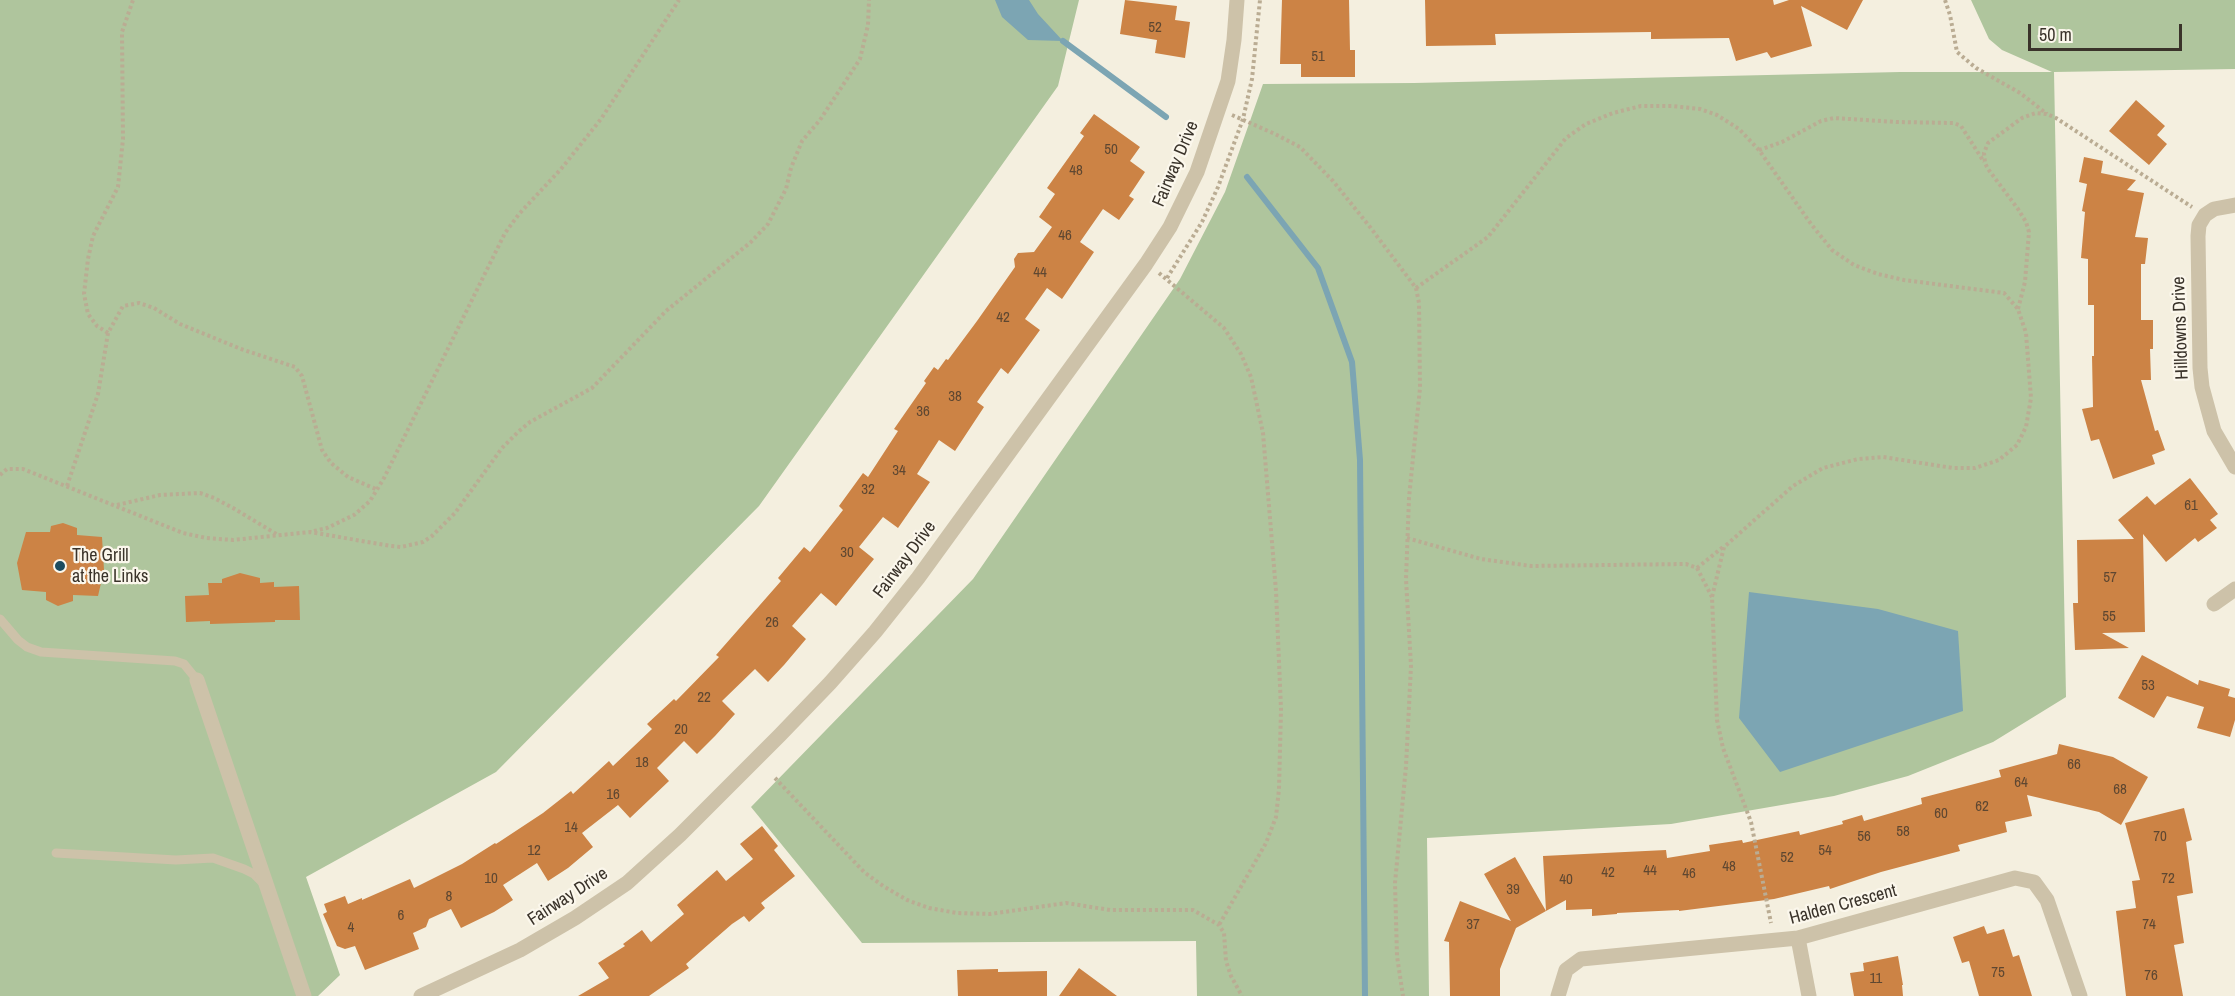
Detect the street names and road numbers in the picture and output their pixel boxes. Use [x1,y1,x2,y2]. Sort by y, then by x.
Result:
street label: Fairway Drive [1148,118,1204,210]
street label: Hilldowns Drive [2168,276,2194,380]
street label: Fairway Drive [869,517,941,603]
street label: Fairway Drive [524,863,612,931]
street label: Halden Crescent [1787,880,1899,930]

